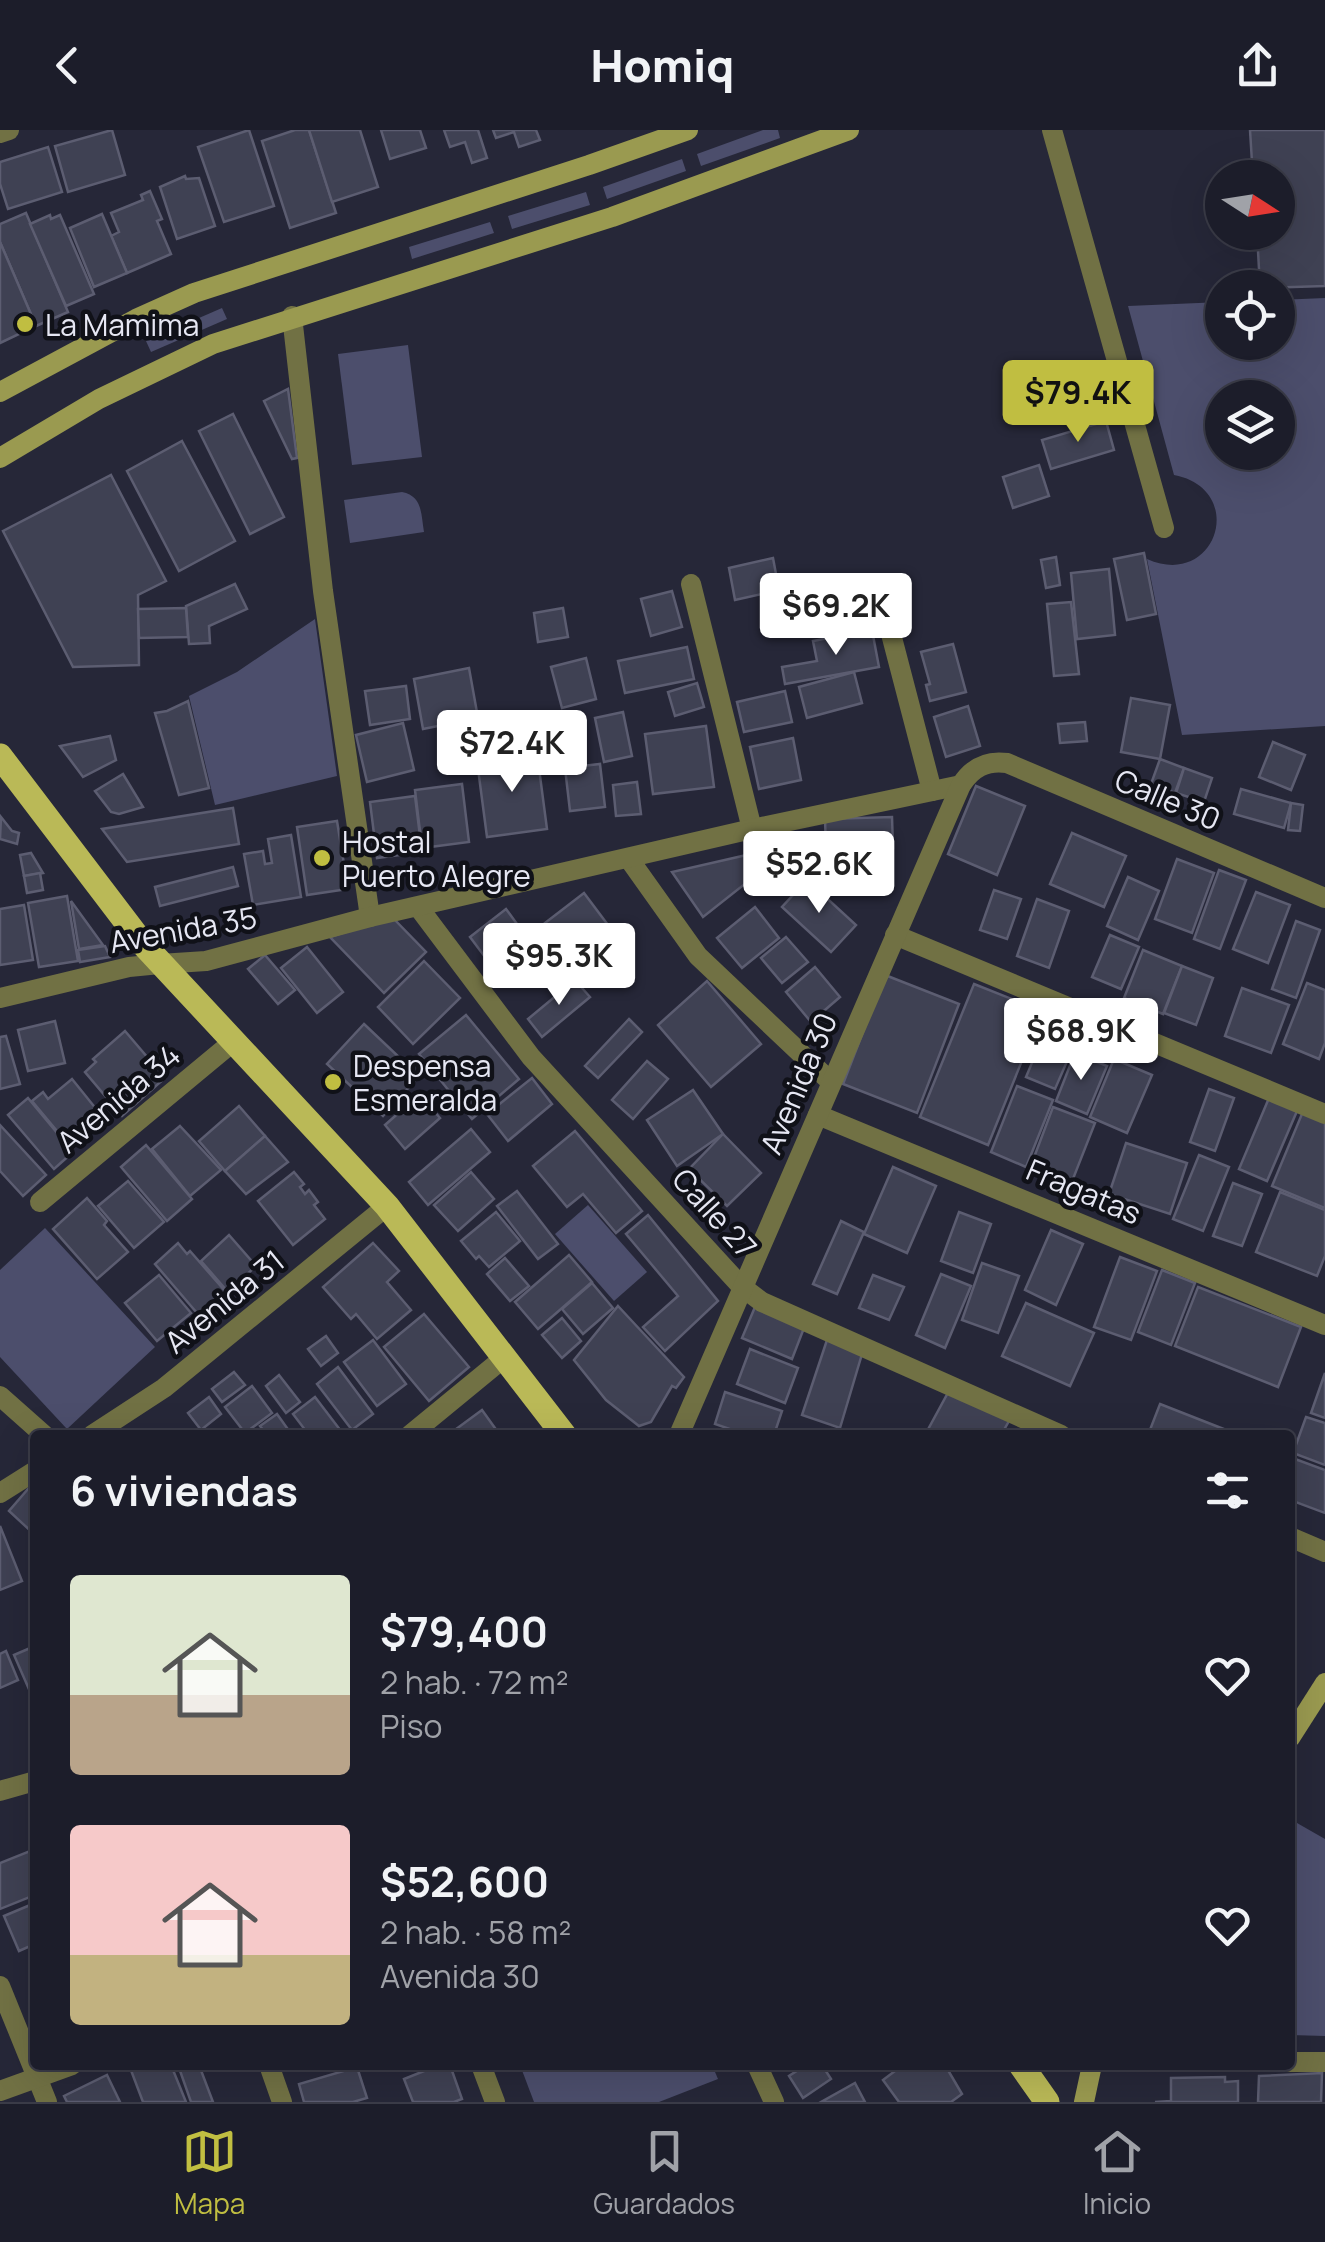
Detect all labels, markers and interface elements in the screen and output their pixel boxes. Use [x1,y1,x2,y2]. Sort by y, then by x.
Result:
text: Homiq [591,34,734,96]
icon: back [40,38,95,93]
icon: share [1230,38,1285,93]
north arrow [1205,160,1295,250]
map controls [1205,160,1295,470]
button: locate [1205,270,1295,360]
place label: La Mamima [45,304,199,345]
marker: La Mamima [14,313,36,335]
pin: $79.4K [997,360,1159,445]
text: $79.4K [1025,370,1131,414]
button: layers [1205,380,1295,470]
pin: $69.2K [755,573,917,658]
text: $69.2K [782,583,890,627]
pin: $72.4K [431,710,593,795]
text: $72.4K [459,720,565,764]
street label: Calle 30 [1109,759,1227,839]
place label: Hostal Puerto Alegre [342,821,531,896]
pin: $52.6K [738,831,900,916]
text: $52.6K [765,841,873,885]
marker: Hostal Puerto Alegre [311,847,333,869]
street label: Avenida 35 [106,896,260,962]
pin: $95.3K [478,923,640,1008]
text: $95.3K [505,933,613,977]
pin: $68.9K [1000,998,1162,1083]
street label: Avenida 30 [750,1006,846,1160]
text: $68.9K [1026,1008,1136,1052]
street label: Avenida 34 [48,1034,188,1162]
place label: Despensa Esmeralda [353,1045,497,1120]
marker: Despensa Esmeralda [322,1071,344,1093]
street label: Fragatas [1020,1149,1148,1233]
street label: Calle 27 [664,1159,766,1267]
street label: Avenida 31 [155,1240,293,1362]
text: 6 viviendas [70,1461,298,1519]
icon: filters [1200,1463,1255,1518]
text: $79,400 [380,1602,548,1660]
icon: home [150,1615,270,1735]
icon: heart [1200,1648,1255,1703]
text: 2 hab. · 72 m² [380,1660,569,1704]
text: Piso [380,1704,443,1748]
text: $52,600 [380,1852,549,1910]
icon: home [150,1865,270,1985]
icon: heart [1200,1898,1255,1953]
text: 2 hab. · 58 m² [380,1910,571,1954]
text: Avenida 30 [380,1954,540,1998]
tab: Mapa [174,2124,245,2222]
tab: Guardados [593,2124,735,2222]
tab: Inicio [1083,2124,1151,2222]

